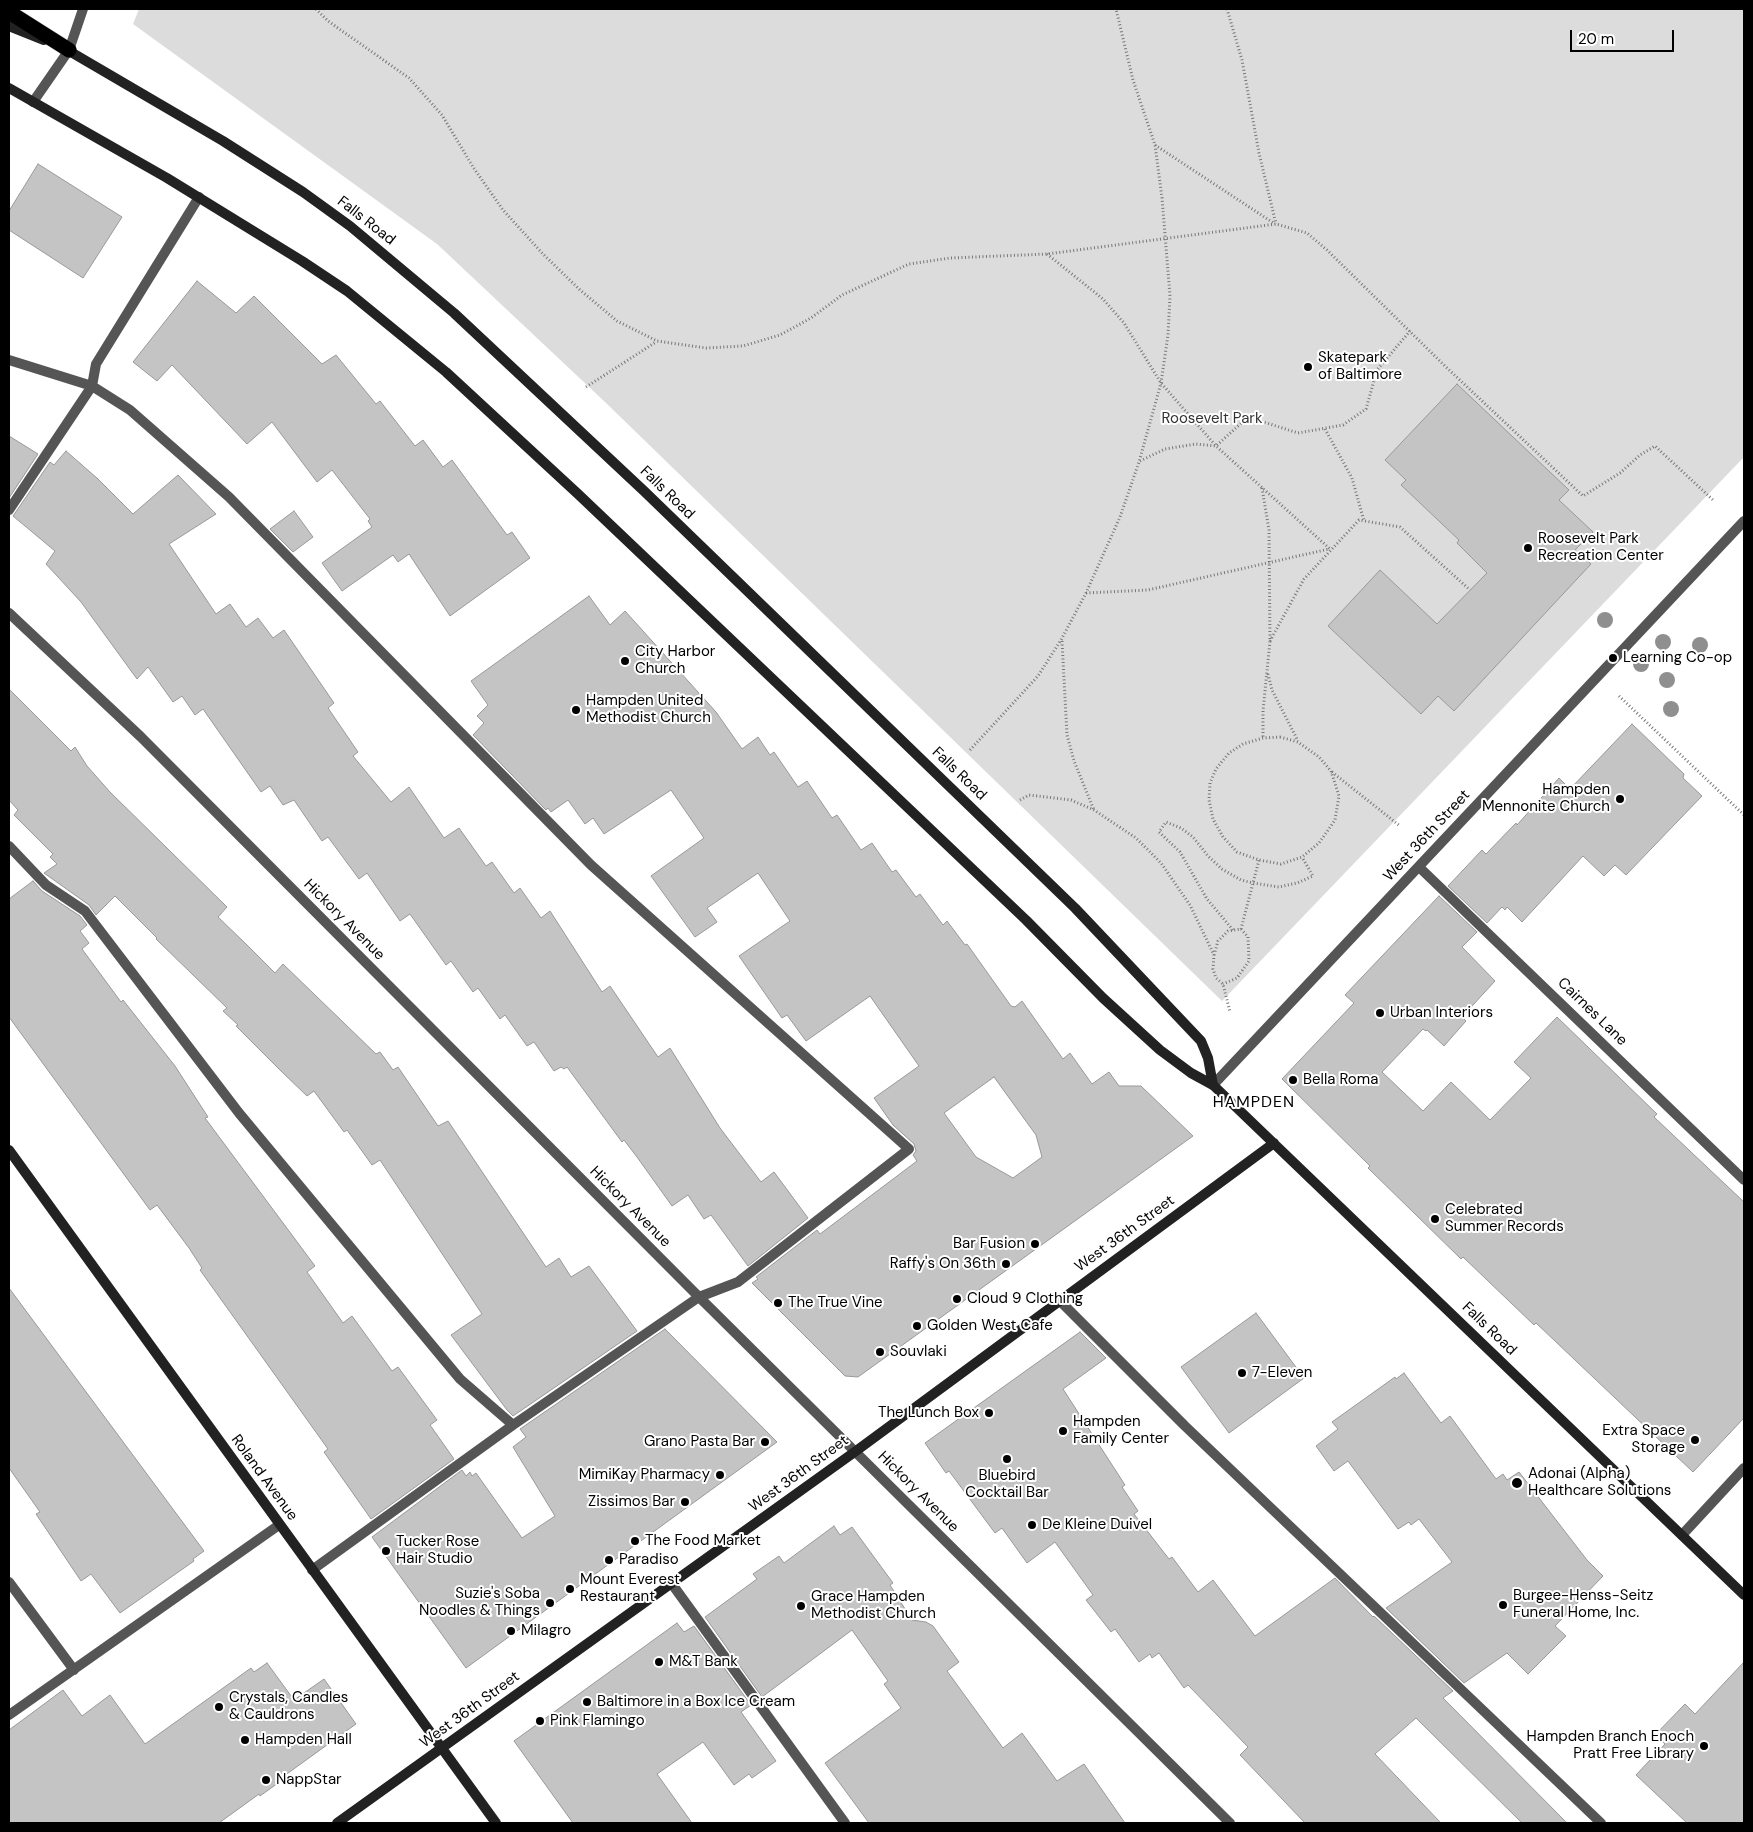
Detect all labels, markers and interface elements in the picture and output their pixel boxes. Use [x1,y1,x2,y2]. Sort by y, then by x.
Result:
scale bar [1573,20,1677,52]
text: 20 m [1578,29,1614,49]
street label: Falls Road [333,193,399,249]
place label: Skatepark of Baltimore [1318,349,1402,384]
marker: Skatepark of Baltimore [1302,361,1314,373]
park label: Roosevelt Park [1162,410,1262,428]
street label: Falls Road [636,463,698,523]
place label: Roosevelt Park Recreation Center [1538,530,1664,565]
marker: Roosevelt Park Recreation Center [1522,542,1534,554]
place label: City Harbor Church [635,643,715,678]
place label: Learning Co-op [1623,649,1732,667]
marker: Learning Co-op [1607,652,1619,664]
marker: City Harbor Church [619,655,631,667]
place label: Hampden United Methodist Church [586,692,711,727]
marker: Hampden United Methodist Church [570,704,582,716]
street label: Falls Road [928,744,990,804]
place label: Hampden Mennonite Church [1482,781,1610,816]
street label: West 36th Street [1380,786,1474,886]
marker: Hampden Mennonite Church [1614,793,1626,805]
street label: Hickory Avenue [300,876,388,964]
street label: Cairnes Lane [1553,974,1631,1050]
place label: Urban Interiors [1390,1004,1493,1022]
marker: Urban Interiors [1374,1007,1386,1019]
place label: Bella Roma [1303,1071,1378,1089]
marker: Bella Roma [1287,1074,1299,1086]
district label: HAMPDEN [1212,1093,1296,1113]
street label: Hickory Avenue [586,1163,674,1251]
street label: West 36th Street [1072,1192,1178,1276]
place label: Celebrated Summer Records [1445,1201,1564,1236]
marker: Celebrated Summer Records [1429,1213,1441,1225]
place label: Bar Fusion [953,1235,1025,1253]
marker: Bar Fusion [1029,1238,1041,1250]
place label: Raffy's On 36th [890,1255,996,1273]
marker: Raffy's On 36th [1000,1258,1012,1270]
place label: Cloud 9 Clothing [967,1290,1083,1308]
marker: Cloud 9 Clothing [951,1293,963,1305]
place label: The True Vine [788,1294,883,1312]
marker: The True Vine [772,1297,784,1309]
street label: Falls Road [1458,1299,1520,1359]
place label: Golden West Cafe [927,1317,1053,1335]
marker: Golden West Cafe [911,1320,923,1332]
place label: Souvlaki [890,1343,947,1361]
marker: Souvlaki [874,1346,886,1358]
place label: 7-Eleven [1252,1364,1312,1382]
marker: 7-Eleven [1236,1367,1248,1379]
place label: The Lunch Box [878,1404,979,1422]
marker: The Lunch Box [983,1407,995,1419]
place label: Hampden Family Center [1073,1413,1169,1448]
place label: Extra Space Storage [1602,1422,1685,1457]
marker: Hampden Family Center [1057,1425,1069,1437]
street label: Roland Avenue [227,1432,301,1524]
street label: West 36th Street [746,1432,852,1516]
place label: Grano Pasta Bar [644,1433,755,1451]
marker: Extra Space Storage [1689,1434,1701,1446]
marker: Grano Pasta Bar [759,1436,771,1448]
street label: Hickory Avenue [874,1448,962,1536]
marker: Bluebird Cocktail Bar [1001,1453,1013,1465]
place label: Adonai (Alpha) Healthcare Solutions [1528,1465,1671,1500]
place label: MimiKay Pharmacy [579,1466,710,1484]
place label: Bluebird Cocktail Bar [965,1467,1049,1502]
marker: MimiKay Pharmacy [714,1469,726,1481]
marker: Adonai (Alpha) Healthcare Solutions [1510,1476,1524,1490]
place label: Zissimos Bar [588,1493,675,1511]
marker: Zissimos Bar [679,1496,691,1508]
place label: De Kleine Duivel [1042,1516,1152,1534]
marker: De Kleine Duivel [1026,1519,1038,1531]
place label: The Food Market [645,1532,761,1550]
place label: Tucker Rose Hair Studio [396,1533,479,1568]
marker: The Food Market [629,1535,641,1547]
marker: Tucker Rose Hair Studio [380,1545,392,1557]
place label: Paradiso [619,1551,679,1569]
marker: Paradiso [603,1554,615,1566]
place label: Mount Everest Restaurant [580,1571,680,1606]
marker: Mount Everest Restaurant [564,1583,576,1595]
place label: Suzie's Soba Noodles & Things [419,1585,540,1620]
place label: Burgee-Henss-Seitz Funeral Home, Inc. [1513,1587,1653,1622]
place label: Grace Hampden Methodist Church [811,1588,936,1623]
marker: Suzie's Soba Noodles & Things [544,1597,556,1609]
marker: Burgee-Henss-Seitz Funeral Home, Inc. [1497,1599,1509,1611]
marker: Grace Hampden Methodist Church [795,1600,807,1612]
place label: Milagro [521,1622,571,1640]
marker: Milagro [505,1625,517,1637]
place label: M&T Bank [669,1653,738,1671]
marker: M&T Bank [653,1656,665,1668]
street label: West 36th Street [417,1668,523,1752]
place label: Crystals, Candles & Cauldrons [229,1689,348,1724]
place label: Baltimore in a Box Ice Cream [597,1693,795,1711]
marker: Baltimore in a Box Ice Cream [581,1696,593,1708]
marker: Crystals, Candles & Cauldrons [213,1701,225,1713]
place label: Pink Flamingo [550,1712,645,1730]
marker: Pink Flamingo [534,1715,546,1727]
place label: Hampden Branch Enoch Pratt Free Library [1527,1728,1694,1763]
place label: Hampden Hall [255,1731,352,1749]
marker: Hampden Hall [239,1734,251,1746]
marker: Hampden Branch Enoch Pratt Free Library [1698,1740,1710,1752]
place label: NappStar [276,1771,342,1789]
marker: NappStar [260,1774,272,1786]

